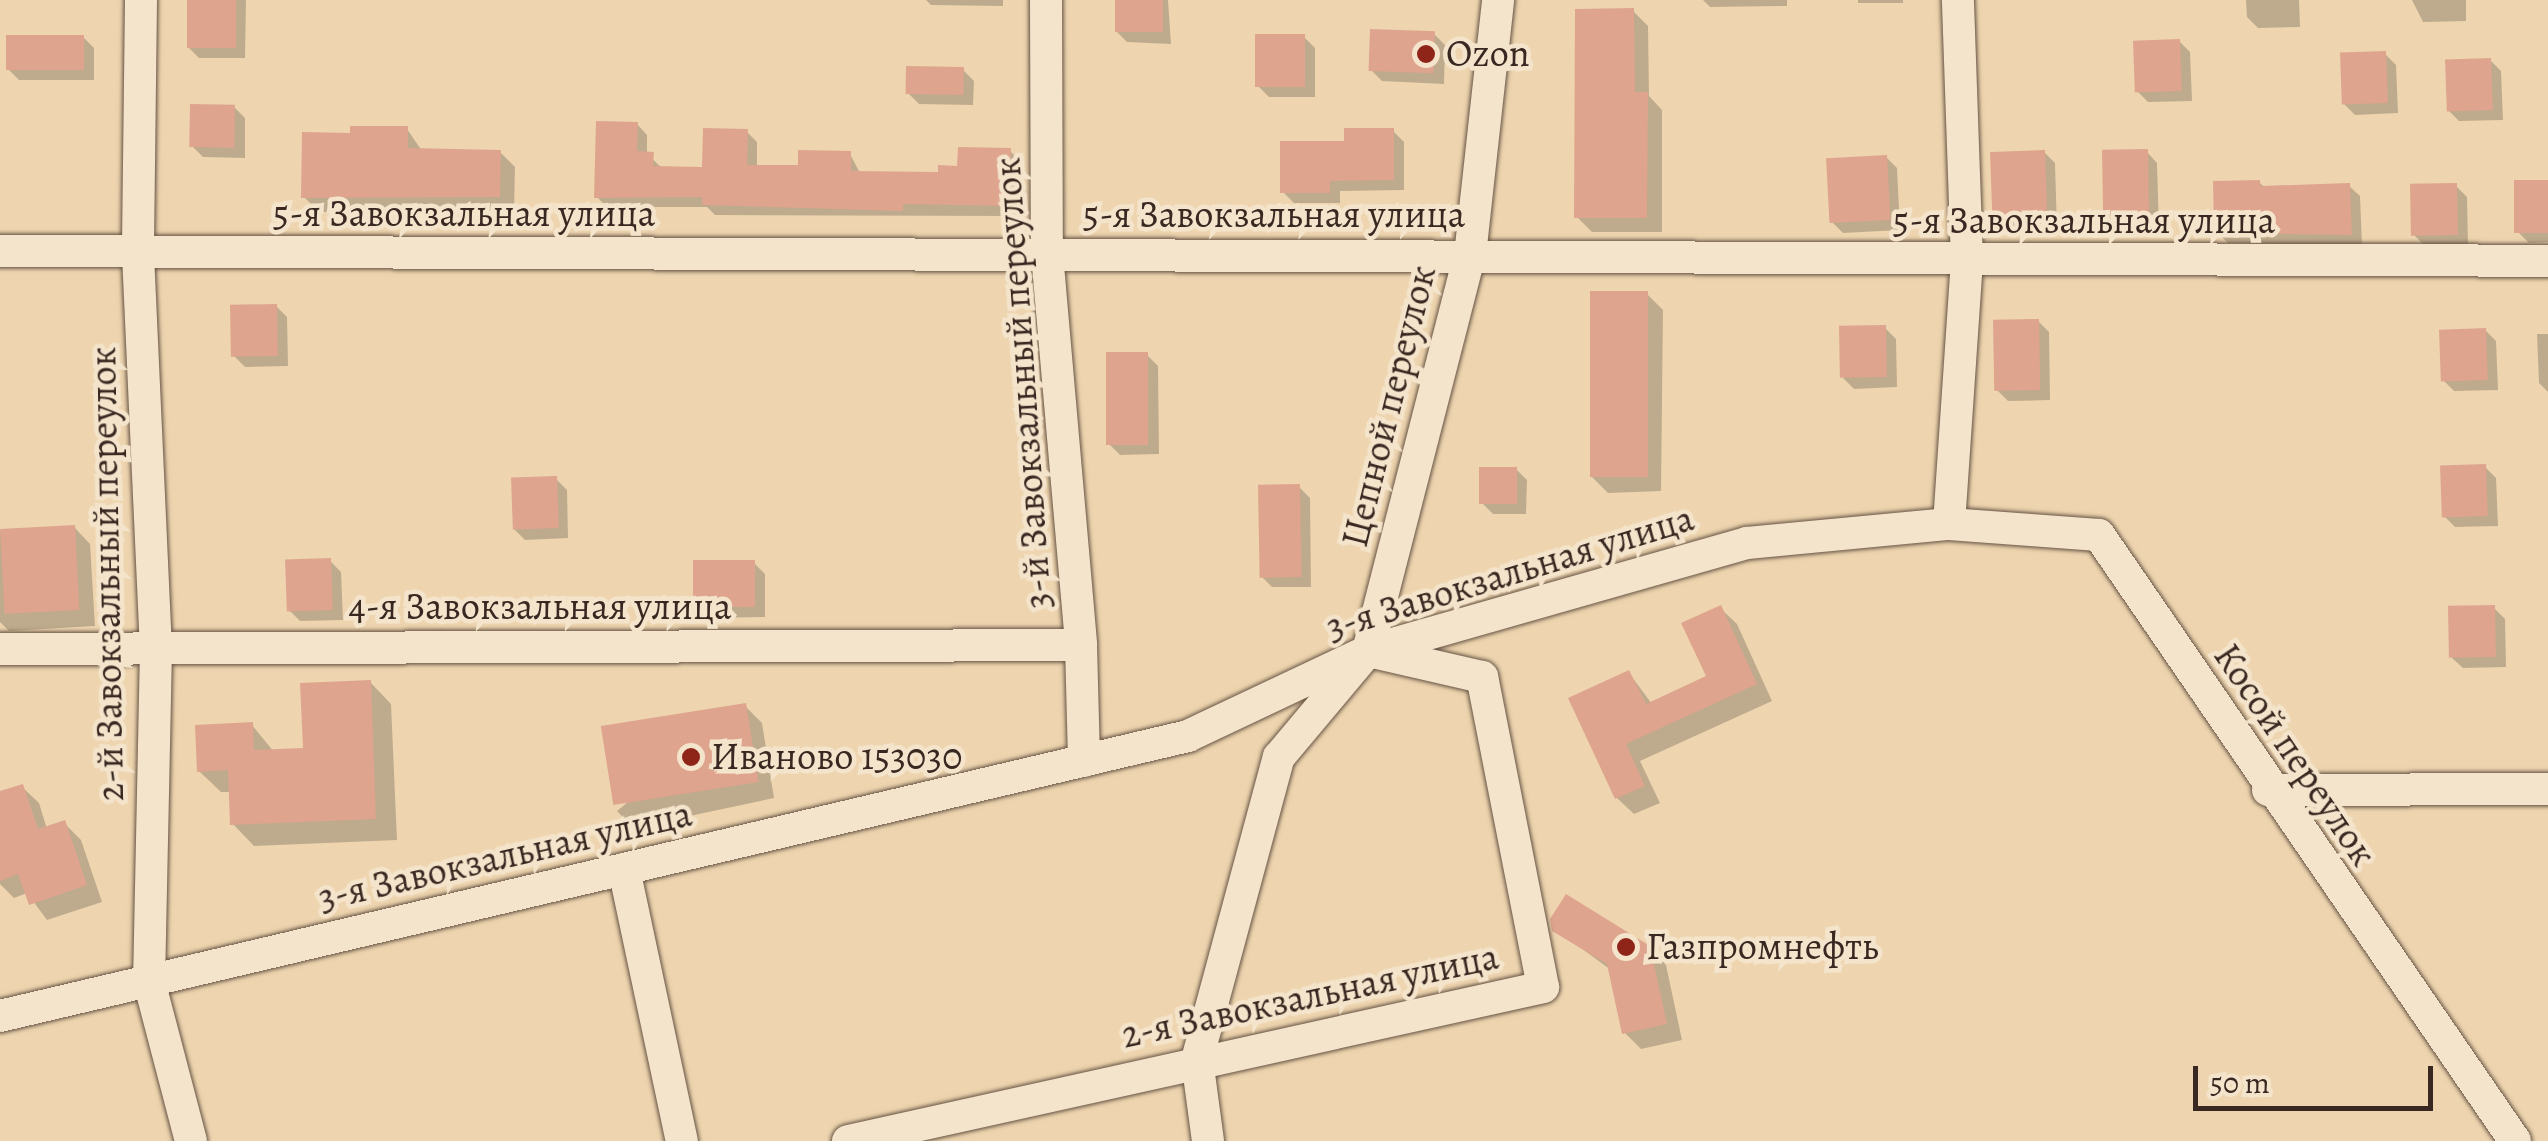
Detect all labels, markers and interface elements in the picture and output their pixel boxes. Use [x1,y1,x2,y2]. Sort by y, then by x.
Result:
place label: Ozon [1446,31,1530,77]
marker: Ozon [1415,43,1437,65]
street label: 3-й Завокзальный переулок [984,156,1062,610]
street label: 5-я Завокзальная улица [273,191,655,237]
street label: 5-я Завокзальная улица [1083,192,1465,238]
street label: 5-я Завокзальная улица [1893,198,2275,244]
street label: Цепной переулок [1332,261,1446,551]
street label: 2-й Завокзальный переулок [80,346,134,802]
street label: 3-я Завокзальная улица [1321,495,1699,651]
street label: 4-я Завокзальная улица [348,584,732,630]
street label: Косой переулок [2204,635,2386,875]
place label: Иваново 153030 [711,734,962,780]
marker: Иваново 153030 [680,746,702,768]
street label: 3-я Завокзальная улица [314,791,696,921]
place label: Газпромнефть [1646,924,1879,970]
street label: 2-я Завокзальная улица [1117,934,1503,1058]
marker: Газпромнефть [1615,936,1637,958]
scale bar [2198,1046,2438,1108]
text: 50 m [2210,1063,2270,1103]

